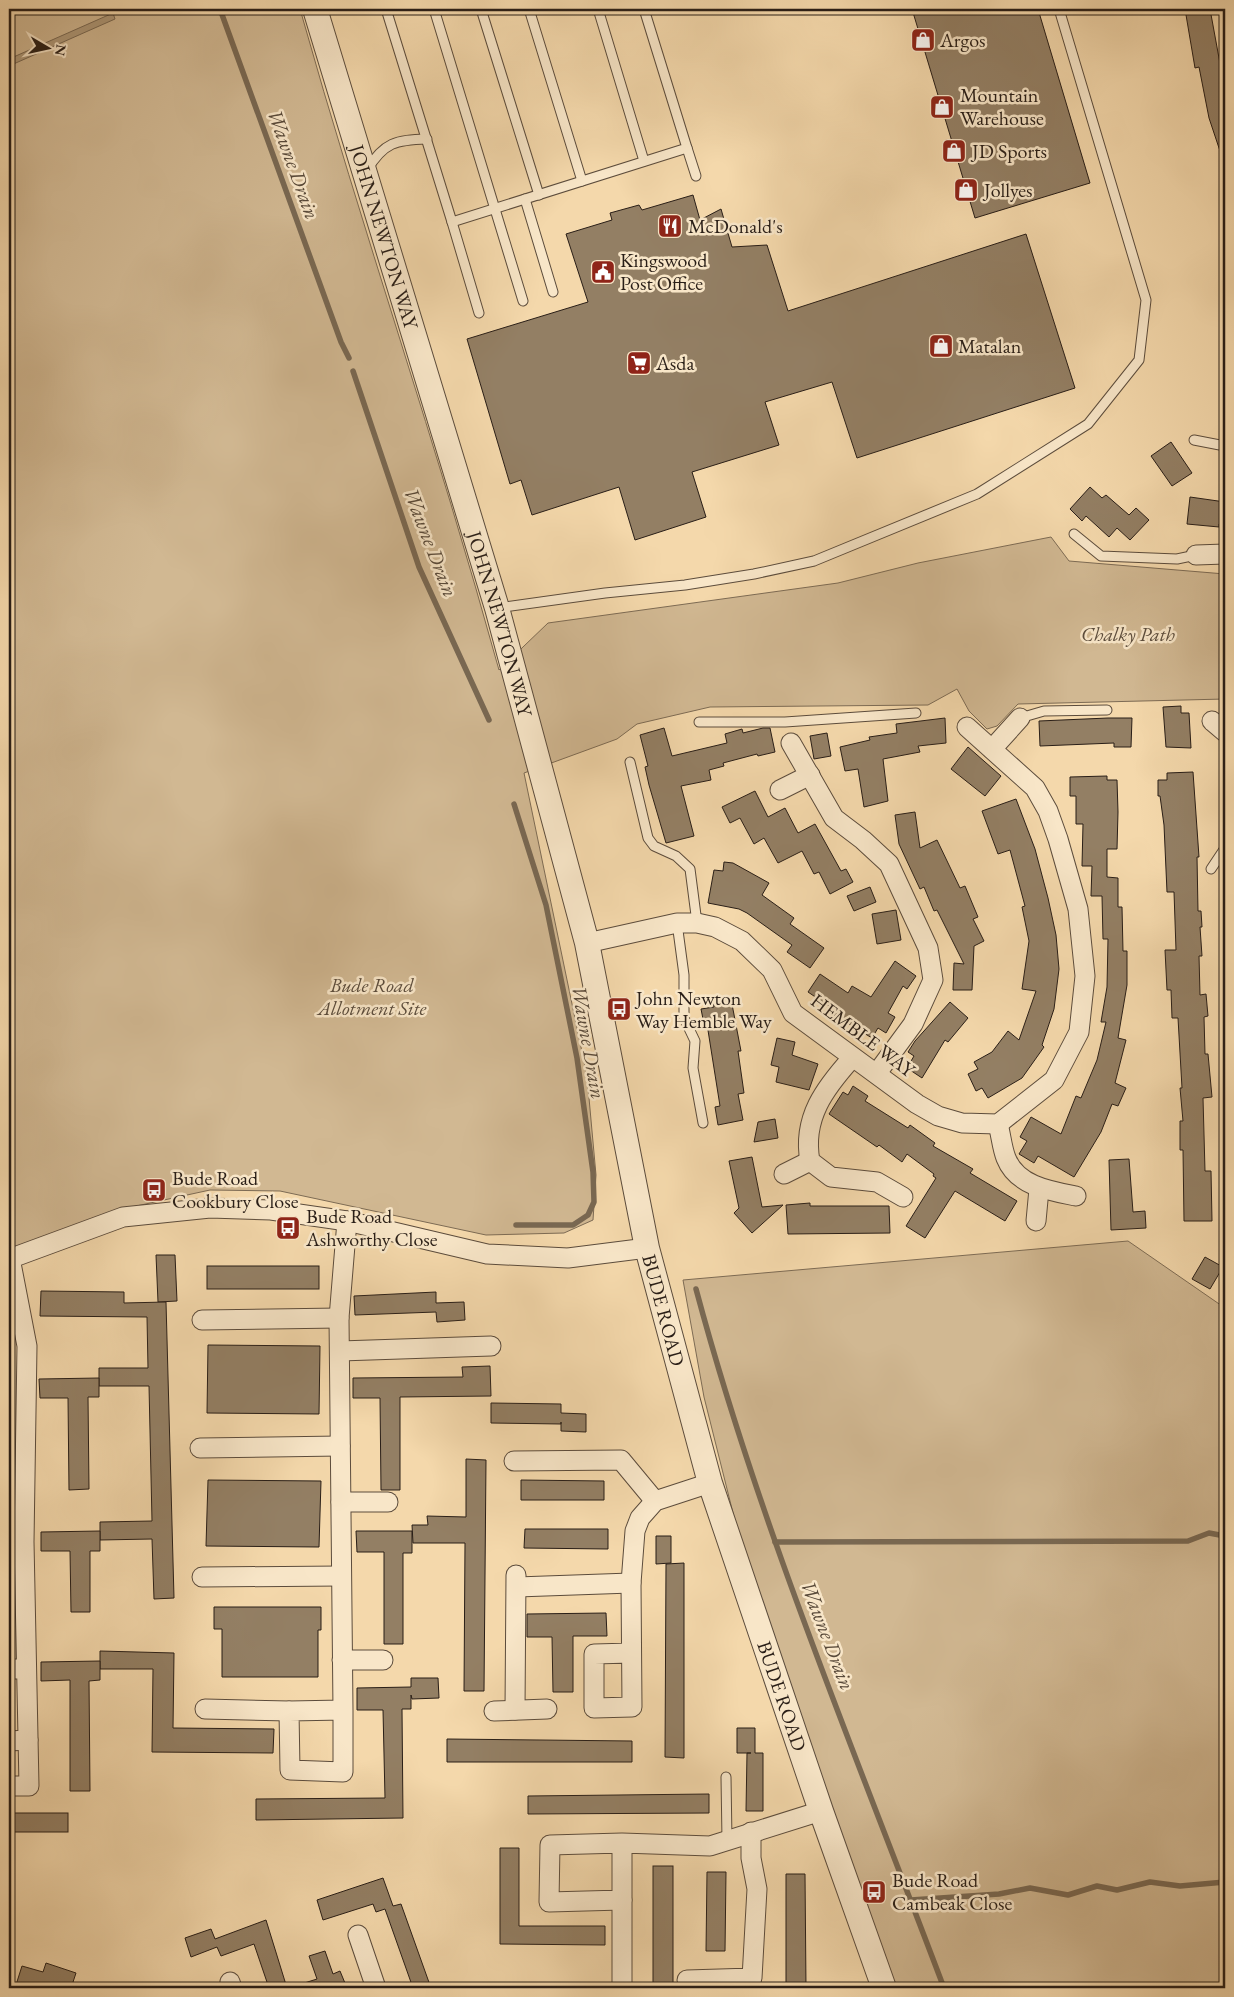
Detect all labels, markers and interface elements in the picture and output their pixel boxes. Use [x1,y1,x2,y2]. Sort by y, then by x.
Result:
north arrow [22,22,72,72]
shop icon: Argos [910,27,936,53]
place label: Argos [939,27,986,53]
text: N [51,43,71,58]
place label: Mountain Warehouse [960,82,1044,131]
shop icon: Mountain Warehouse [929,94,955,120]
water label: Wawne Drain [262,105,326,223]
shop icon: JD Sports [941,138,967,164]
place label: JD Sports [970,138,1047,164]
street label: JOHN NEWTON WAY [343,139,425,333]
shop icon: Jollyes [953,177,979,203]
place label: Jollyes [982,177,1033,203]
restaurant icon: McDonald's [657,213,683,239]
place label: McDonald's [688,213,783,239]
place label: Kingswood Post Office [620,247,708,296]
public building icon: Kingswood Post Office [590,259,616,285]
shop icon: Matalan [928,333,954,359]
place label: Matalan [958,333,1022,359]
supermarket icon: Asda [626,350,652,376]
place label: Asda [655,350,694,376]
water label: Wawne Drain [398,483,464,601]
street label: JOHN NEWTON WAY [461,526,539,721]
park label: Chalky Path [1081,621,1175,647]
park label: Bude Road Allotment Site [316,972,426,1021]
water label: Wawne Drain [566,983,612,1101]
place label: John Newton Way Hemble Way [634,985,772,1034]
street label: HEMBLE WAY [806,987,921,1084]
bus stop icon: John Newton Way Hemble Way [606,996,632,1022]
place label: Bude Road Cookbury Close [172,1165,299,1214]
bus stop icon: Bude Road Cookbury Close [141,1177,167,1203]
place label: Bude Road Ashworthy Close [305,1203,438,1252]
bus stop icon: Bude Road Ashworthy Close [275,1215,301,1241]
street label: BUDE ROAD [636,1251,691,1369]
water label: Wawne Drain [795,1576,861,1694]
street label: BUDE ROAD [751,1638,813,1755]
place label: Bude Road Cambeak Close [892,1867,1013,1916]
bus stop icon: Bude Road Cambeak Close [861,1879,887,1905]

